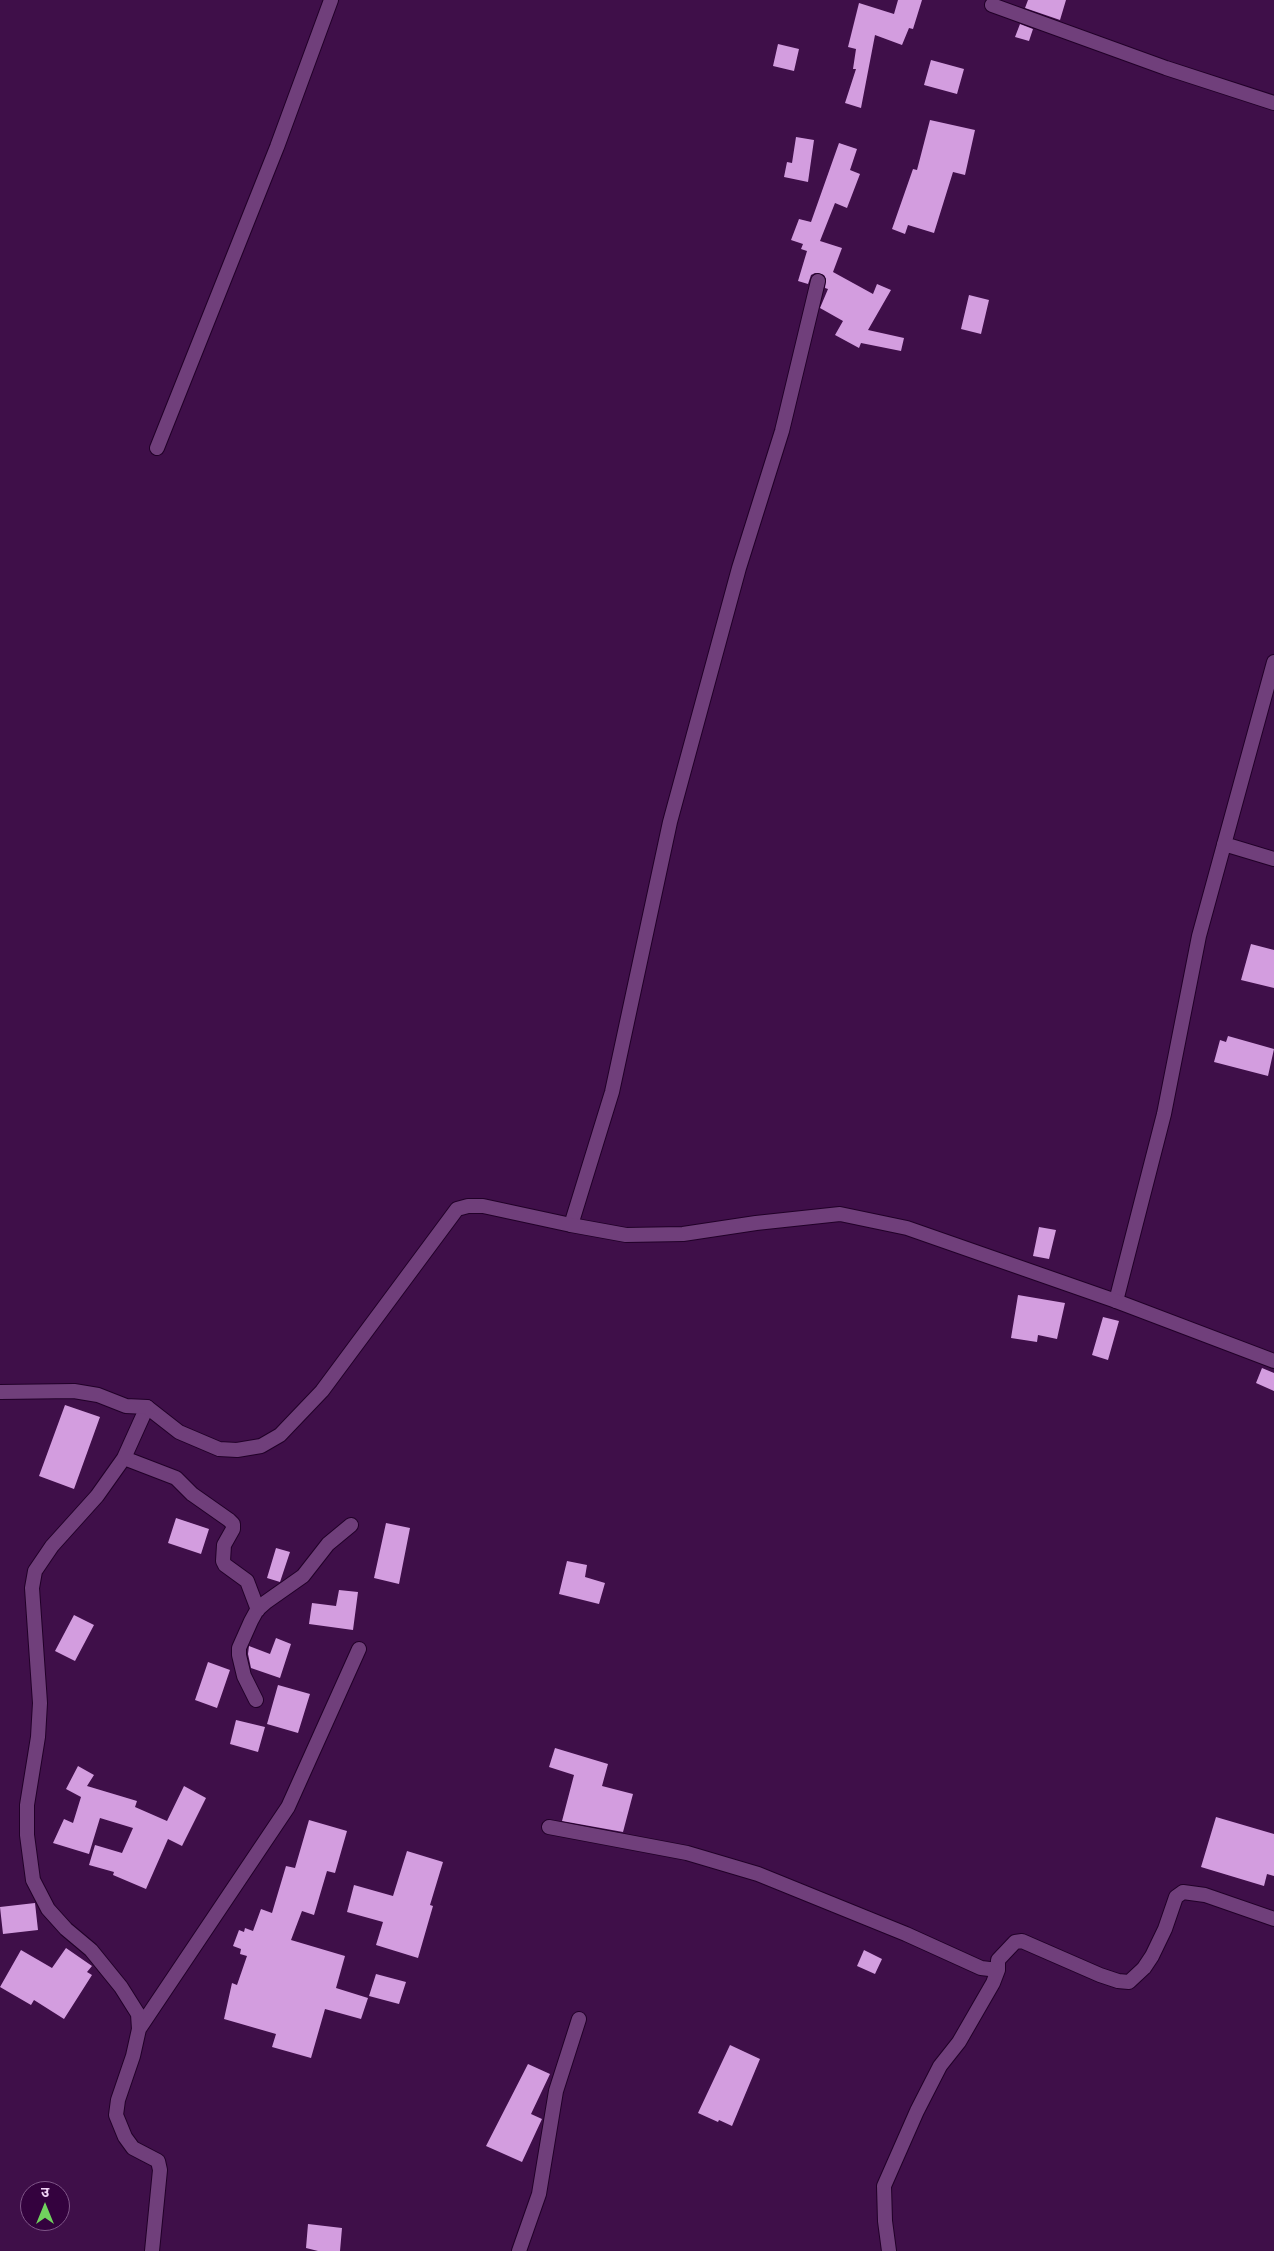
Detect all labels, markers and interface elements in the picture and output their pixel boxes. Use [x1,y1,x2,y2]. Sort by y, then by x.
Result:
north arrow [20,2181,70,2231]
text: उ [41,2184,49,2200]

